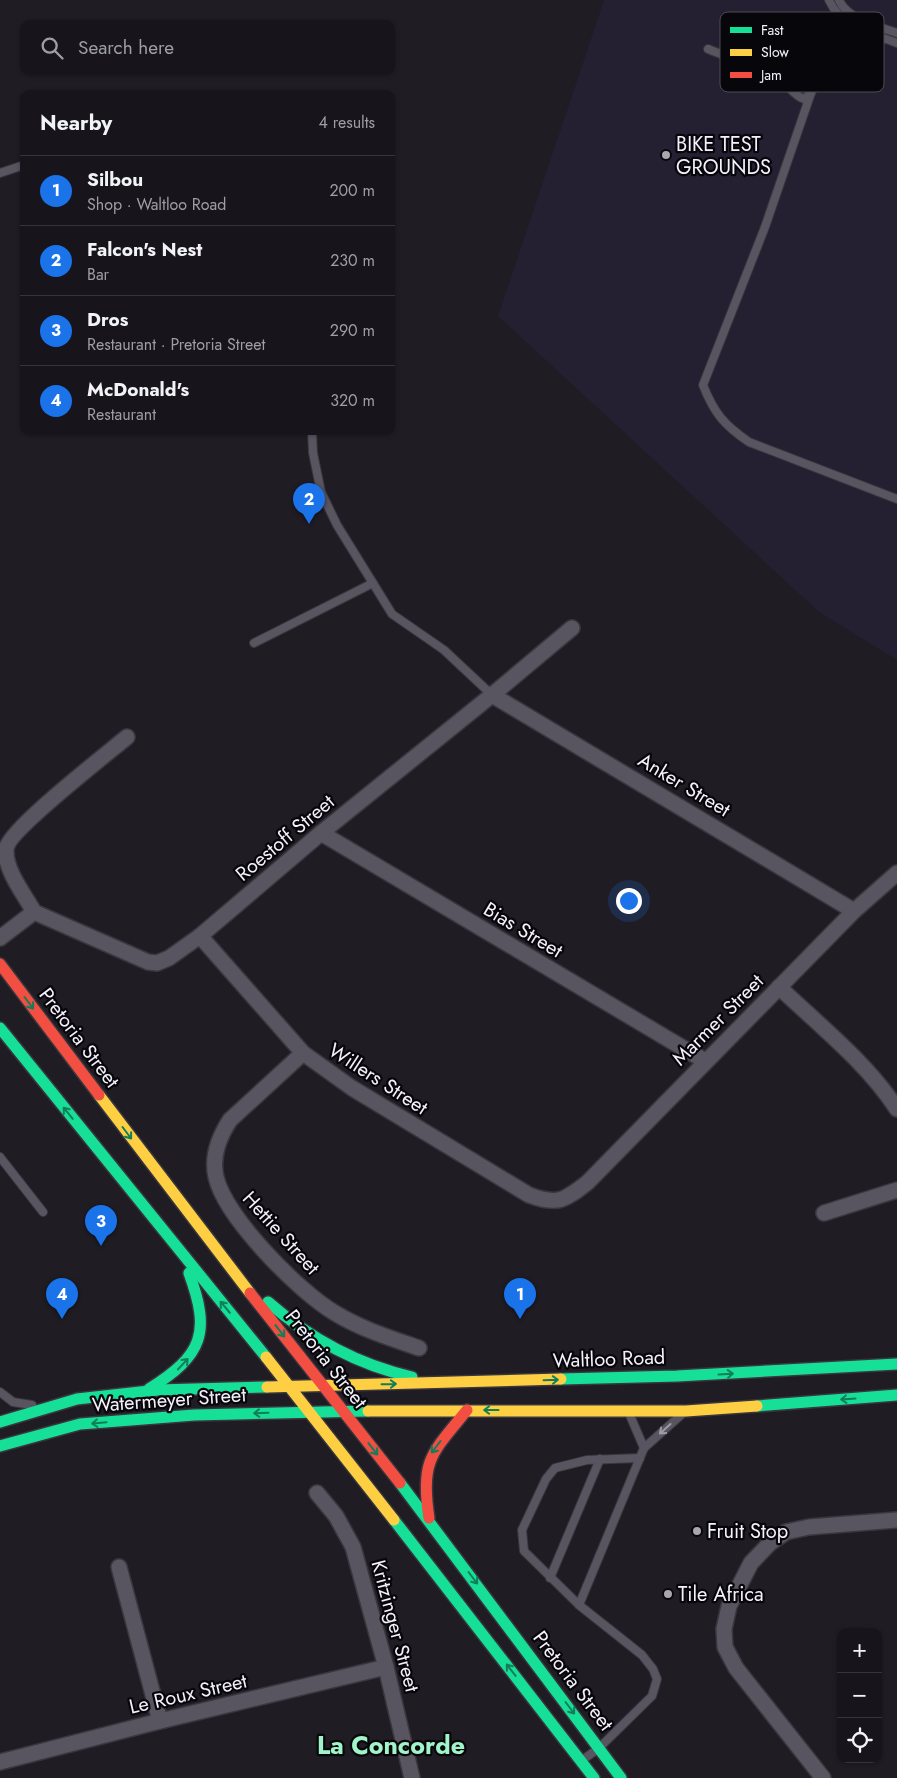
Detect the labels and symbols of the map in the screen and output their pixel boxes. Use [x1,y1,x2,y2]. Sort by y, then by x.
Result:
legend [720,12,884,92]
text: Fast [761,20,784,40]
text: Slow [761,42,789,62]
text: Jam [759,65,782,85]
place label: BIKE TEST GROUNDS [676,130,771,182]
marker: BIKE TEST GROUNDS [660,149,672,161]
pin: 2 [293,483,325,524]
street label: Anker Street [632,746,736,824]
street label: Roestoff Street [229,788,341,888]
your location [616,888,642,914]
street label: Bias Street [478,895,568,965]
street label: Marmer Street [666,967,771,1072]
street label: Pretoria Street [32,982,126,1094]
one-way arrow [24,996,35,1009]
street label: Willers Street [323,1036,434,1122]
one-way arrow [62,1106,73,1119]
one-way arrow [122,1126,132,1140]
street label: Hettie Street [236,1185,327,1281]
pin: 3 [85,1205,117,1246]
pin: 4 [46,1278,78,1319]
pin: 1 [504,1278,536,1319]
one-way arrow [219,1301,230,1314]
street label: Pretoria Street [278,1303,374,1415]
one-way arrow [274,1324,285,1337]
street label: Waltloo Road [552,1343,666,1375]
one-way arrow [177,1358,189,1371]
one-way arrow [718,1369,734,1378]
one-way arrow [542,1375,559,1385]
one-way arrow [380,1379,396,1389]
street label: Watermeyer Street [91,1380,247,1420]
one-way arrow [841,1394,857,1403]
one-way arrow [484,1405,500,1415]
one-way arrow [254,1408,270,1417]
one-way arrow [92,1418,108,1427]
one-way arrow [659,1424,672,1435]
one-way arrow [430,1440,441,1453]
one-way arrow [368,1442,379,1455]
place label: Fruit Stop [707,1517,788,1546]
marker: Fruit Stop [691,1525,703,1537]
street label: Kritzinger Street [363,1557,427,1695]
one-way arrow [467,1571,478,1584]
place label: Tile Africa [678,1580,764,1609]
marker: Tile Africa [662,1588,674,1600]
street label: Pretoria Street [526,1625,620,1737]
one-way arrow [506,1663,516,1677]
street label: Le Roux Street [126,1666,250,1722]
one-way arrow [564,1701,575,1714]
district label: La Concorde [317,1727,465,1763]

